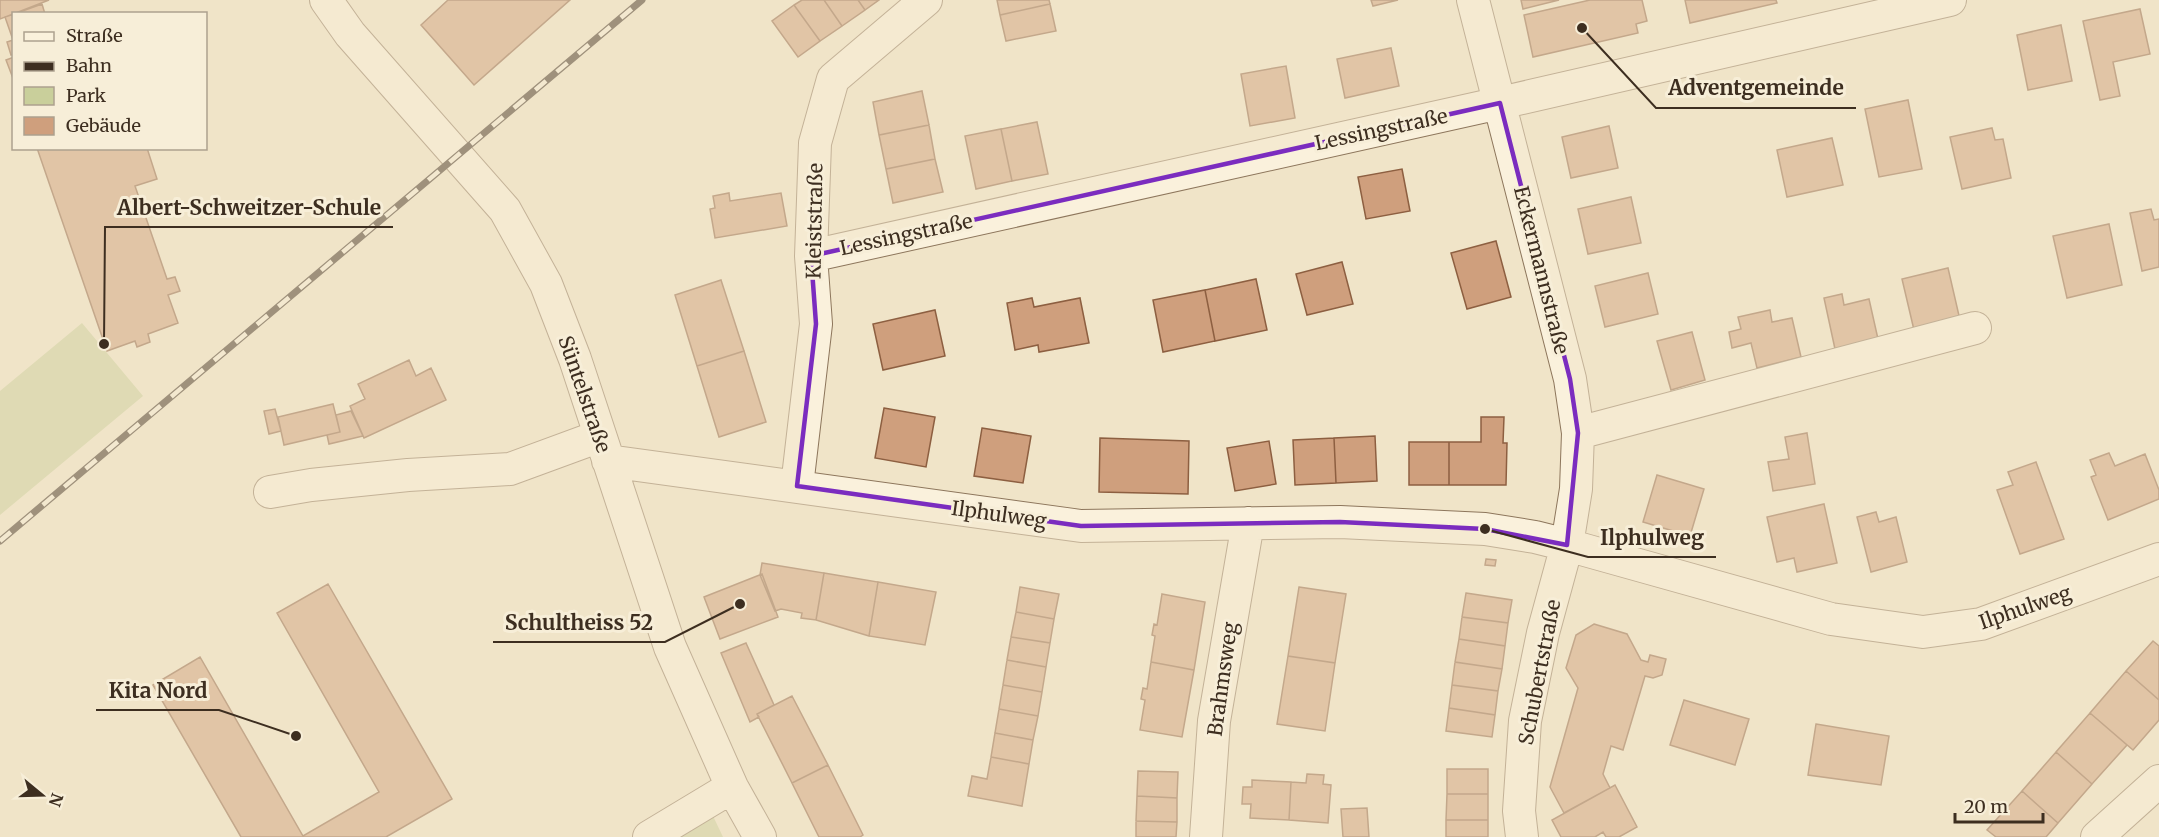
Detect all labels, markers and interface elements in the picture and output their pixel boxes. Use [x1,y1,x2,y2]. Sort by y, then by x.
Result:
legend [12,12,207,150]
text: Straße [66,24,123,47]
text: Bahn [66,54,112,77]
callout: Adventgemeinde [1656,69,1856,108]
text: Adventgemeinde [1667,74,1844,101]
text: Park [66,84,107,107]
street label: Lessingstraße [1312,103,1450,155]
text: Gebäude [66,114,141,137]
street label: Kleiststraße [800,163,828,279]
street label: Eckermannstraße [1509,183,1575,357]
callout: Albert-Schweitzer-Schule [105,188,393,227]
text: Albert-Schweitzer-Schule [116,194,381,221]
street label: Lessingstraße [837,208,975,260]
street label: Süntelstraße [553,332,617,456]
street label: Ilphulweg [950,495,1048,533]
callout: Ilphulweg [1588,518,1716,557]
text: Ilphulweg [1600,524,1704,551]
street label: Ilphulweg [1976,580,2074,634]
street label: Schubertstraße [1513,597,1565,747]
callout: Schultheiss 52 [493,603,665,642]
text: Schultheiss 52 [505,609,653,636]
street label: Brahmsweg [1202,620,1242,738]
callout: Kita Nord [96,671,219,710]
text: Kita Nord [109,677,207,704]
north arrow [12,765,72,825]
scale bar [1955,786,2044,824]
text: N [45,791,68,809]
text: 20 m [1964,795,2008,818]

